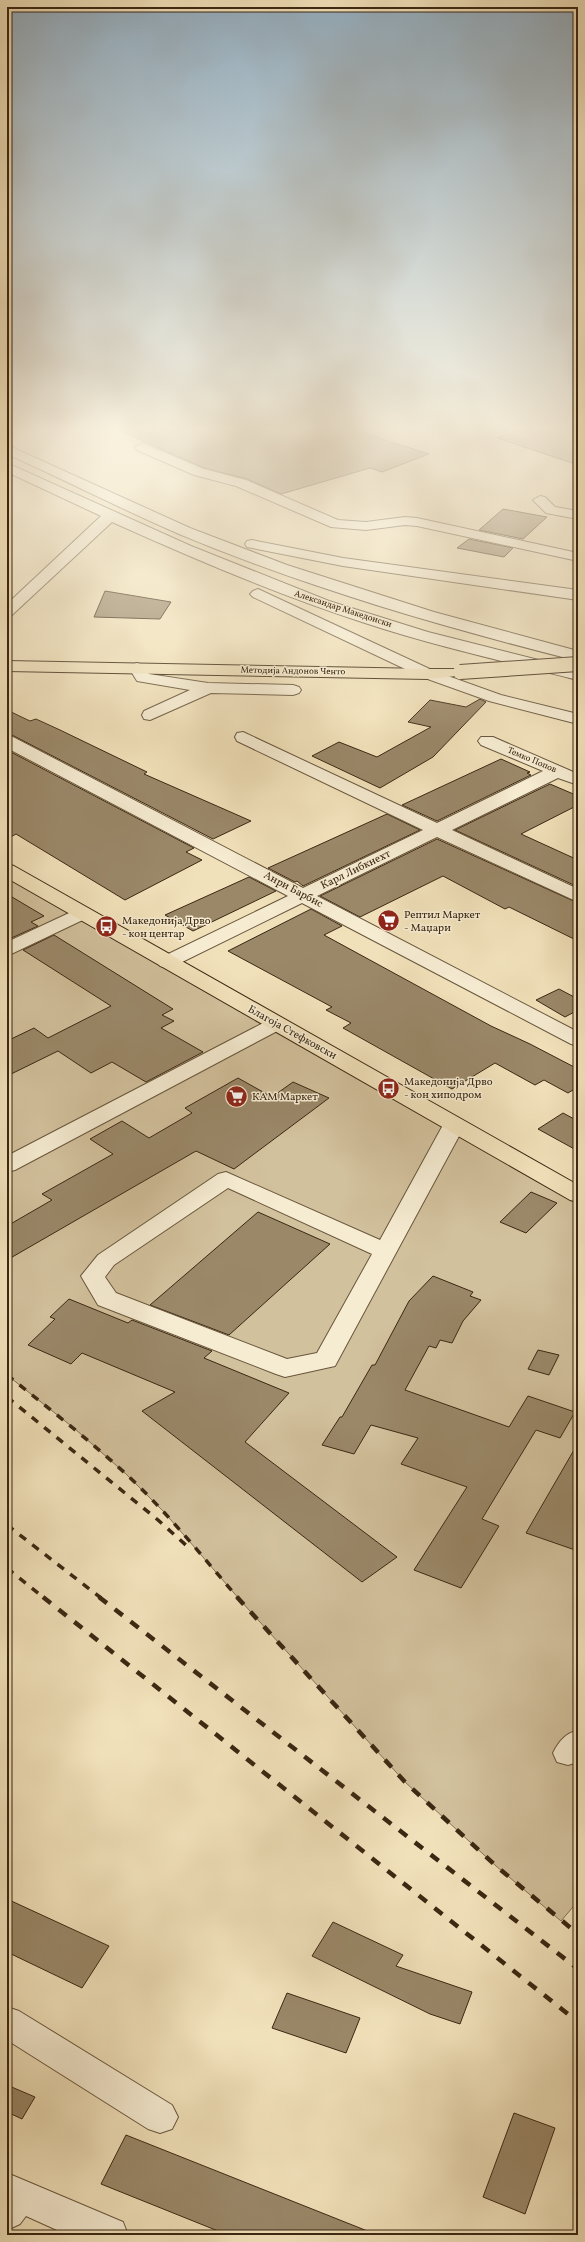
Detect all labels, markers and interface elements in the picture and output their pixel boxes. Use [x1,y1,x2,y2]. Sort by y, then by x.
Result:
street label: Александар Македонски [293,587,394,631]
street label: Методија Андонов Ченто [241,664,346,678]
street label: Темко Попов [505,744,559,776]
street label: Карл Либкнехт [318,846,394,893]
street label: Анри Барбис [261,868,325,912]
supermarket icon: Рептил Маркет - Маџари [376,908,402,934]
place label: Рептил Маркет - Маџари [404,908,481,936]
bus stop icon: Македонија Дрво - кон центар [93,914,119,940]
place label: Македонија Дрво - кон центар [122,914,211,942]
street label: Благоја Стефковски [245,1002,339,1064]
bus stop icon: Македонија Дрво - кон хиподром [376,1075,402,1101]
place label: Македонија Дрво - кон хиподром [404,1075,493,1103]
supermarket icon: КАМ Маркет [223,1084,249,1110]
place label: КАМ Маркет [252,1090,318,1105]

